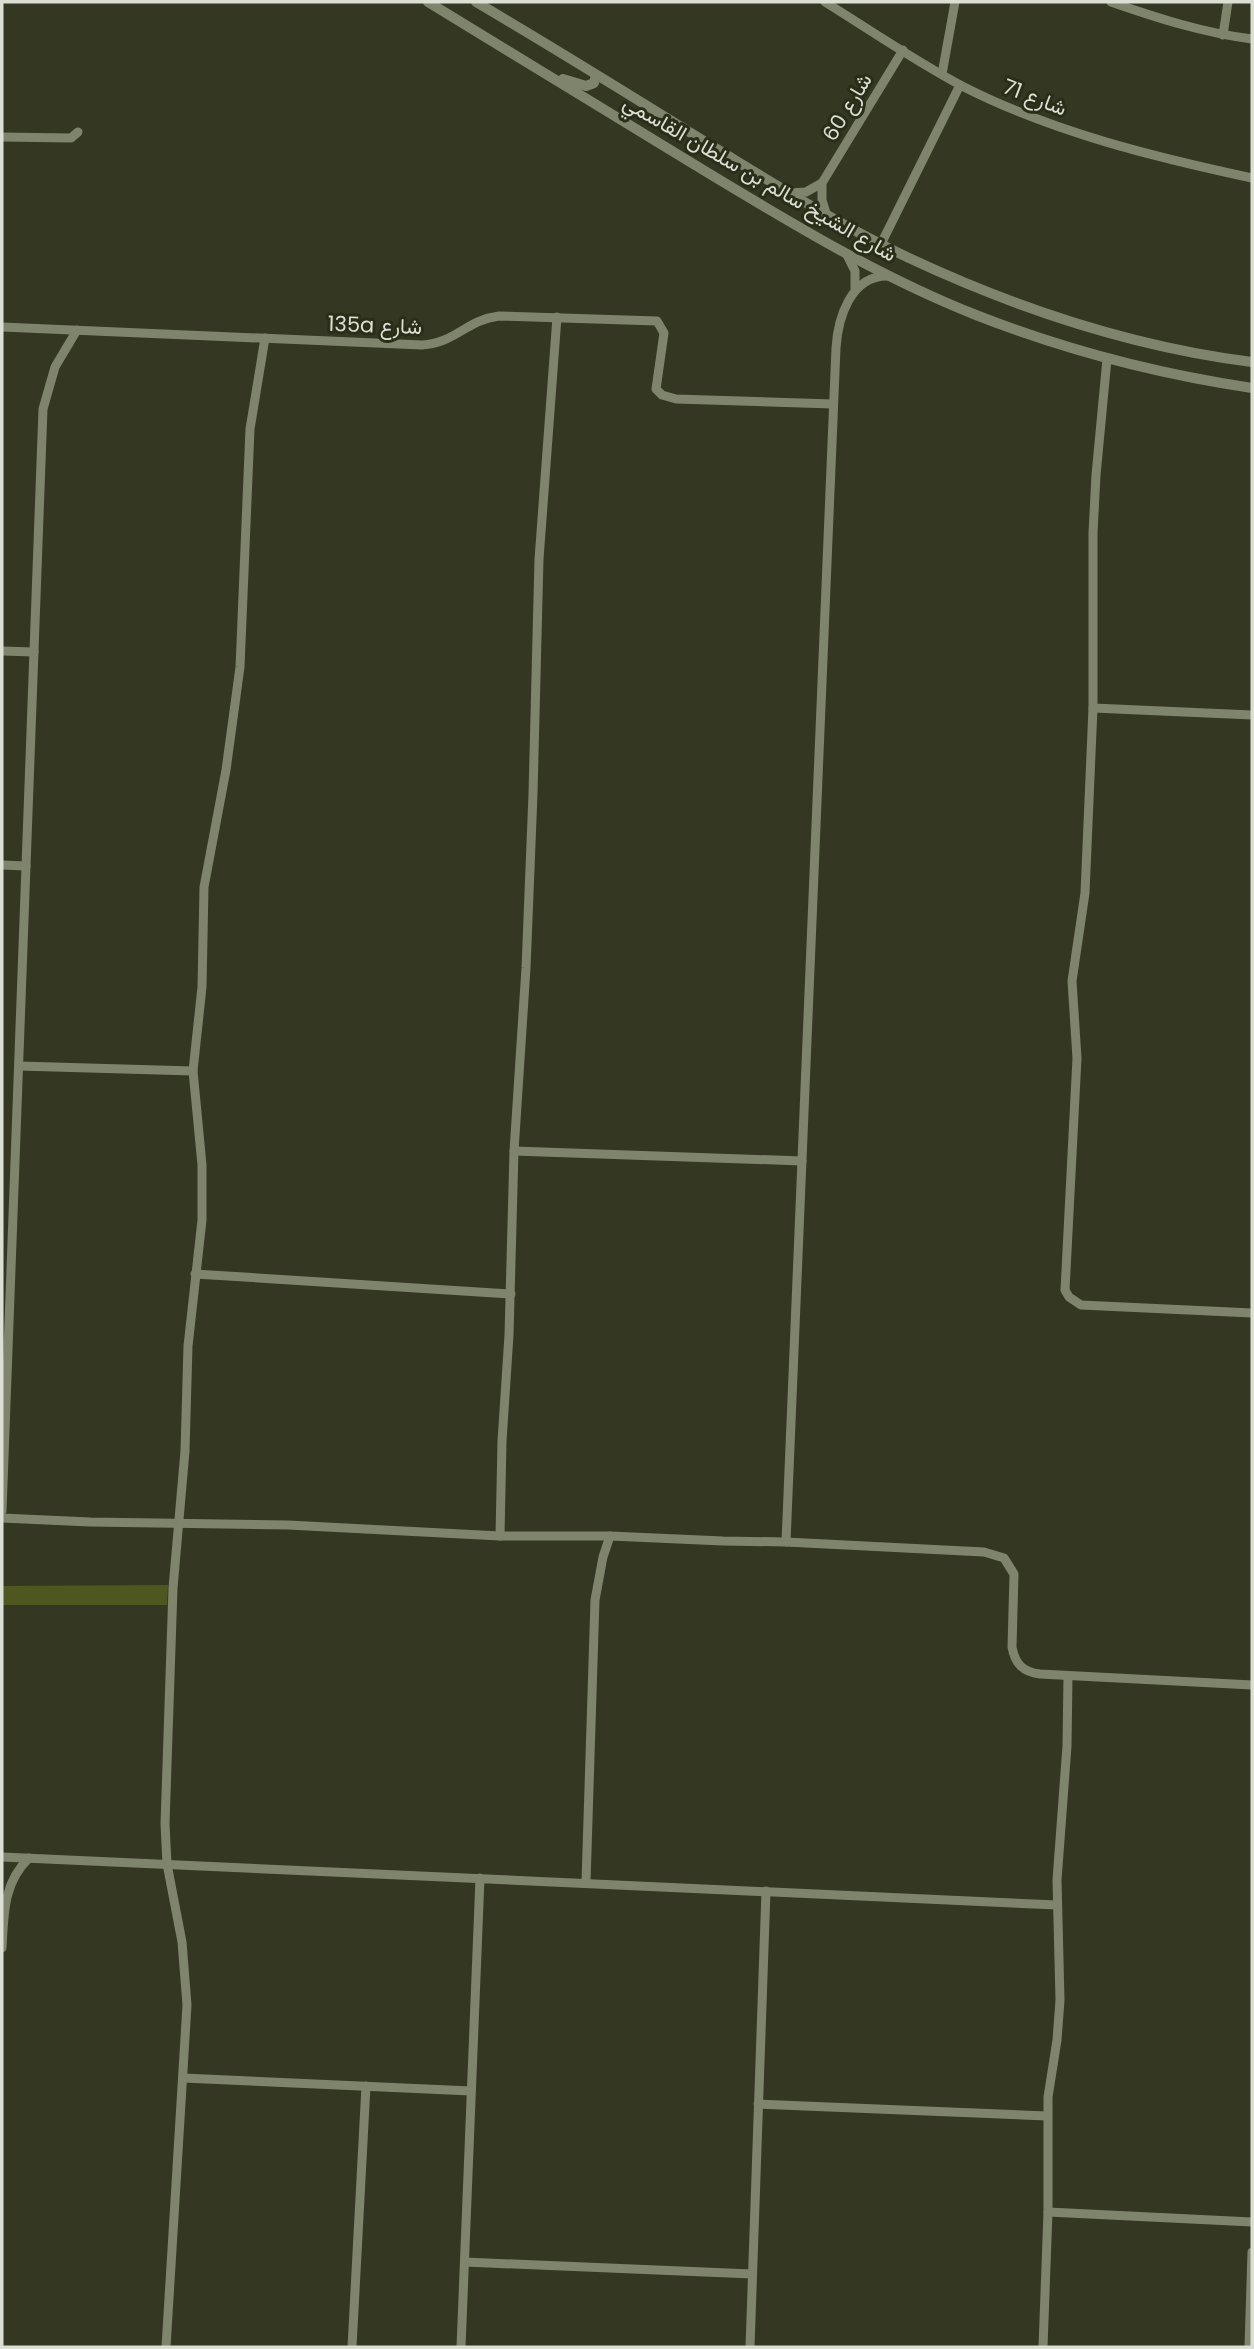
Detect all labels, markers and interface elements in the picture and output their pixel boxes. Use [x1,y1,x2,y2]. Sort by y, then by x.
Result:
street label: شارع 60 [815,68,879,146]
street label: شارع 71 [999,72,1071,122]
street label: شارع الشيخ سالم بن سلطان القاسمي [616,88,902,271]
street label: 135a شارع [327,309,423,341]

